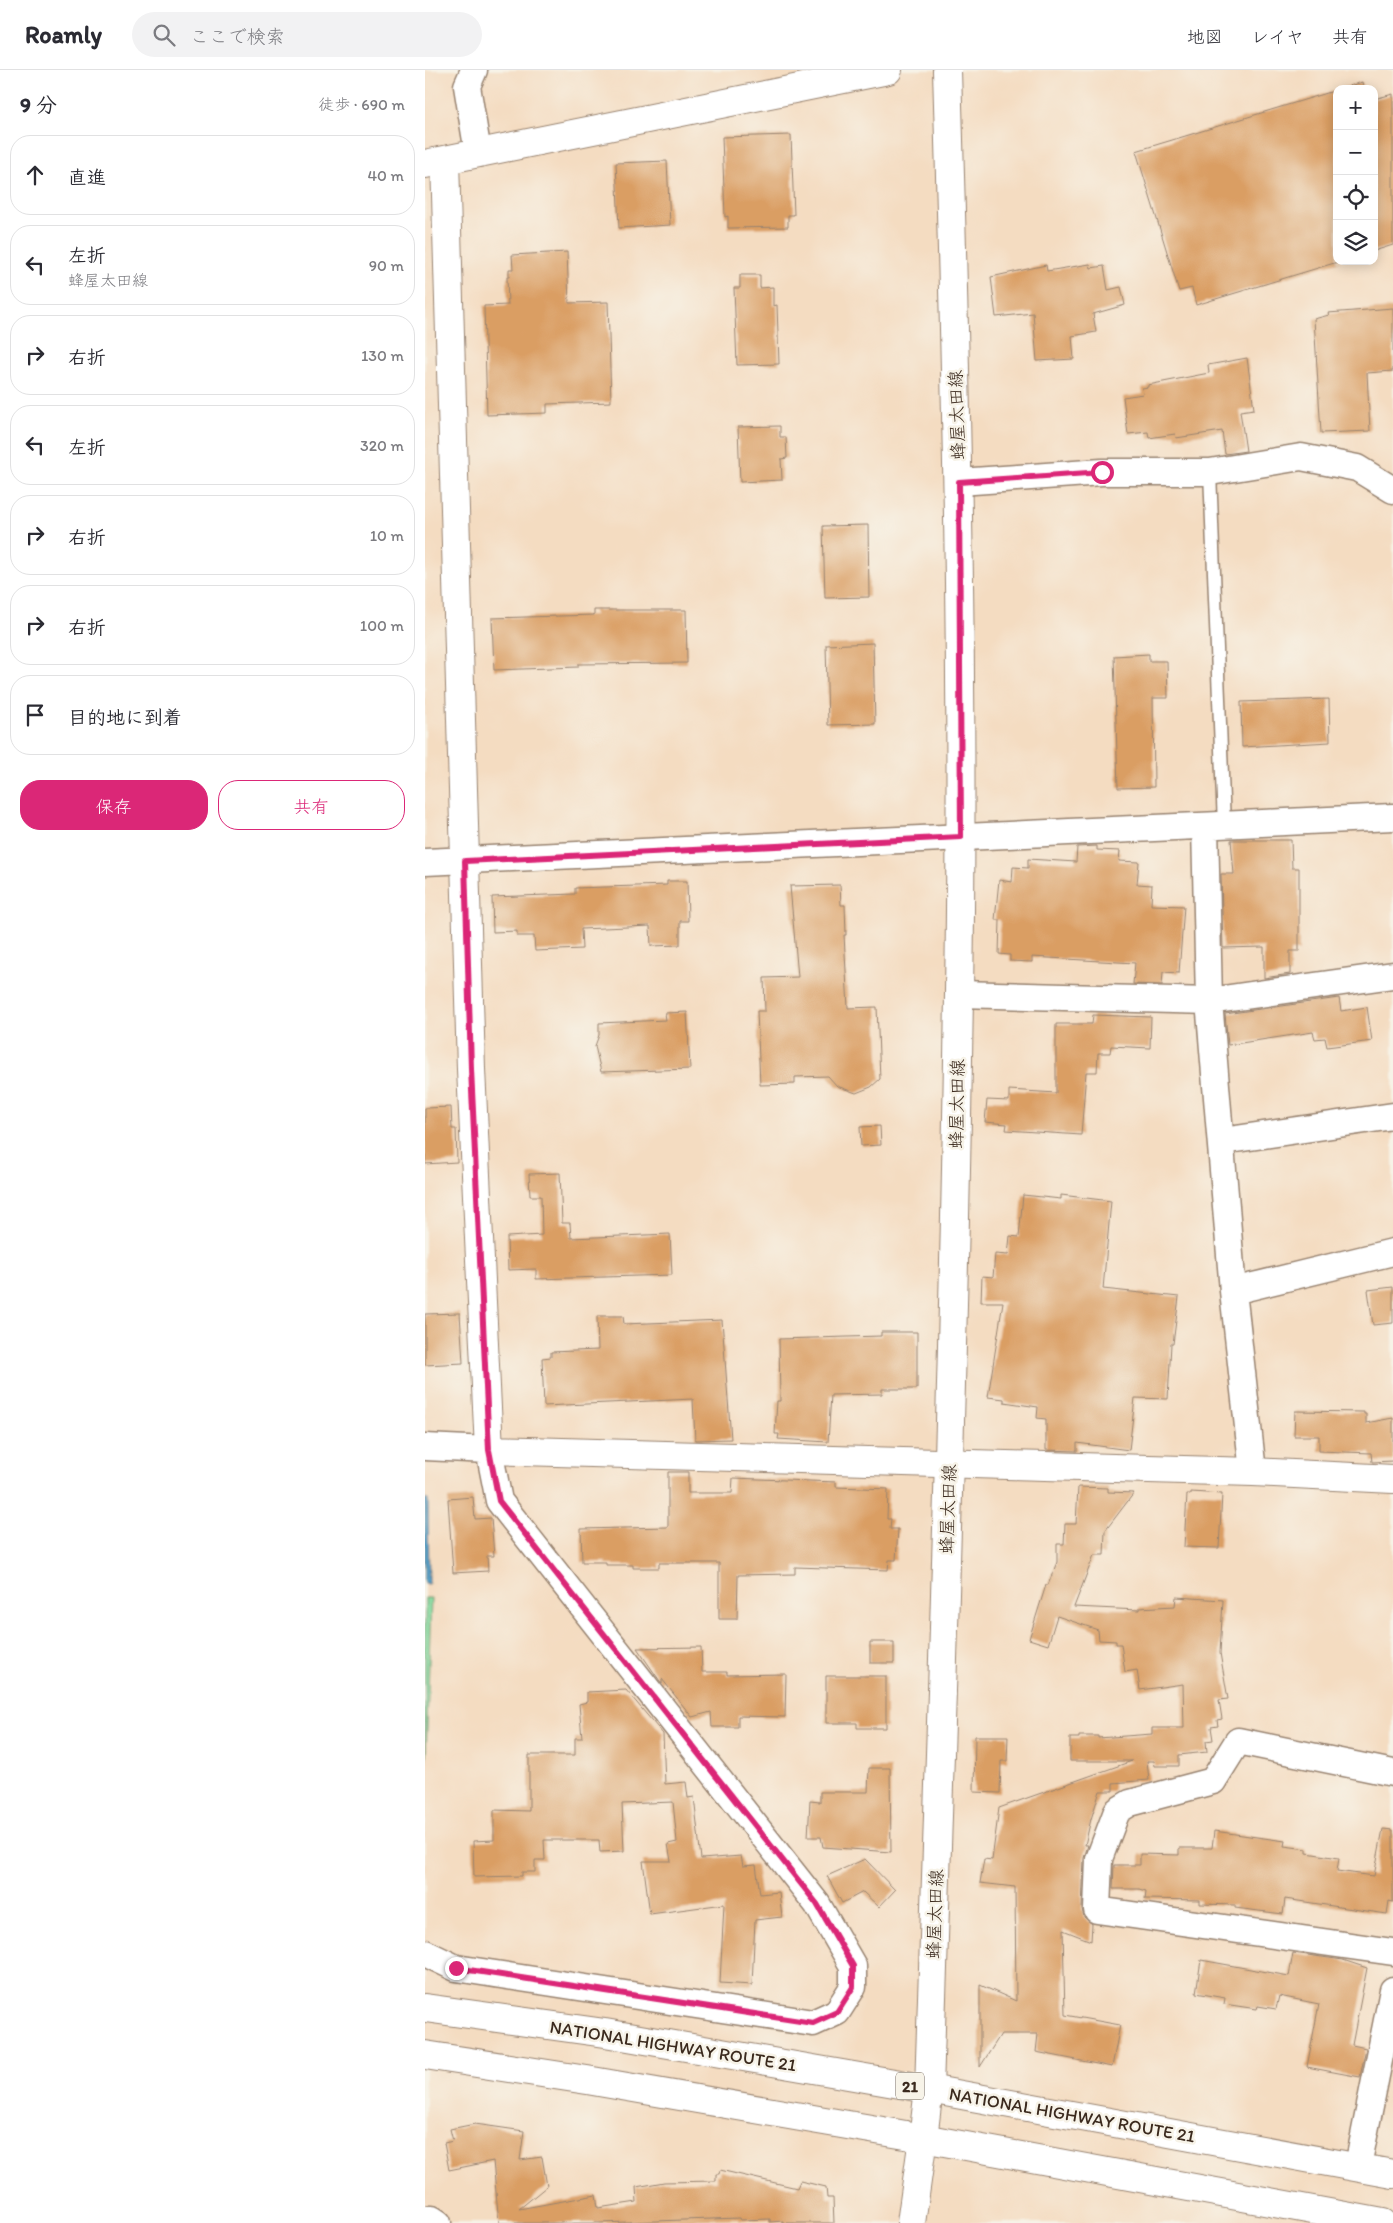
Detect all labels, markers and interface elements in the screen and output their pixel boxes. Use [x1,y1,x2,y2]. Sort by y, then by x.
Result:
search box [132,12,482,57]
text: Roamly [25,20,102,49]
icon: search [150,21,178,49]
text: ここで検索 [190,25,285,48]
text: 地図 [1187,26,1223,48]
text: レイヤ [1251,26,1304,48]
text: 共有 [1332,26,1368,48]
map controls [1333,85,1378,265]
button: + [1333,85,1378,130]
text: 9 分 [20,92,57,117]
text: 徒歩 · 690 m [318,95,405,114]
button: − [1333,130,1378,175]
icon: ahead [21,161,49,189]
text: 直進 [68,166,106,189]
text: 40 m [367,166,404,185]
button: locate [1333,175,1378,220]
button: layers [1333,220,1378,265]
text: 左折 [68,244,106,267]
icon: left [21,251,49,279]
text: 90 m [369,256,404,275]
text: 蜂屋太田線 [68,271,148,290]
icon: right [21,341,49,369]
text: 右折 [68,346,106,369]
text: 130 m [361,346,404,365]
street label: 蜂屋太田線 [944,370,970,460]
icon: left [21,431,49,459]
text: 左折 [68,436,106,459]
text: 320 m [360,436,404,455]
route start [1091,461,1114,484]
icon: right [21,521,49,549]
text: 右折 [68,526,106,549]
text: 10 m [370,526,404,545]
icon: right [21,611,49,639]
text: 右折 [68,616,106,639]
text: 100 m [360,616,404,635]
icon: arrive [21,701,49,729]
text: 目的地に到着 [68,706,182,729]
button: 保存 [20,780,208,830]
button: 共有 [218,780,405,830]
street label: 蜂屋太田線 [945,1059,969,1149]
street label: 蜂屋太田線 [935,1464,961,1554]
street label: 蜂屋太田線 [922,1869,948,1959]
route end [445,1957,468,1980]
street label: NATIONAL HIGHWAY ROUTE 21 [548,2016,798,2076]
road number: 21 [896,2072,924,2100]
street label: NATIONAL HIGHWAY ROUTE 21 [947,2083,1197,2147]

